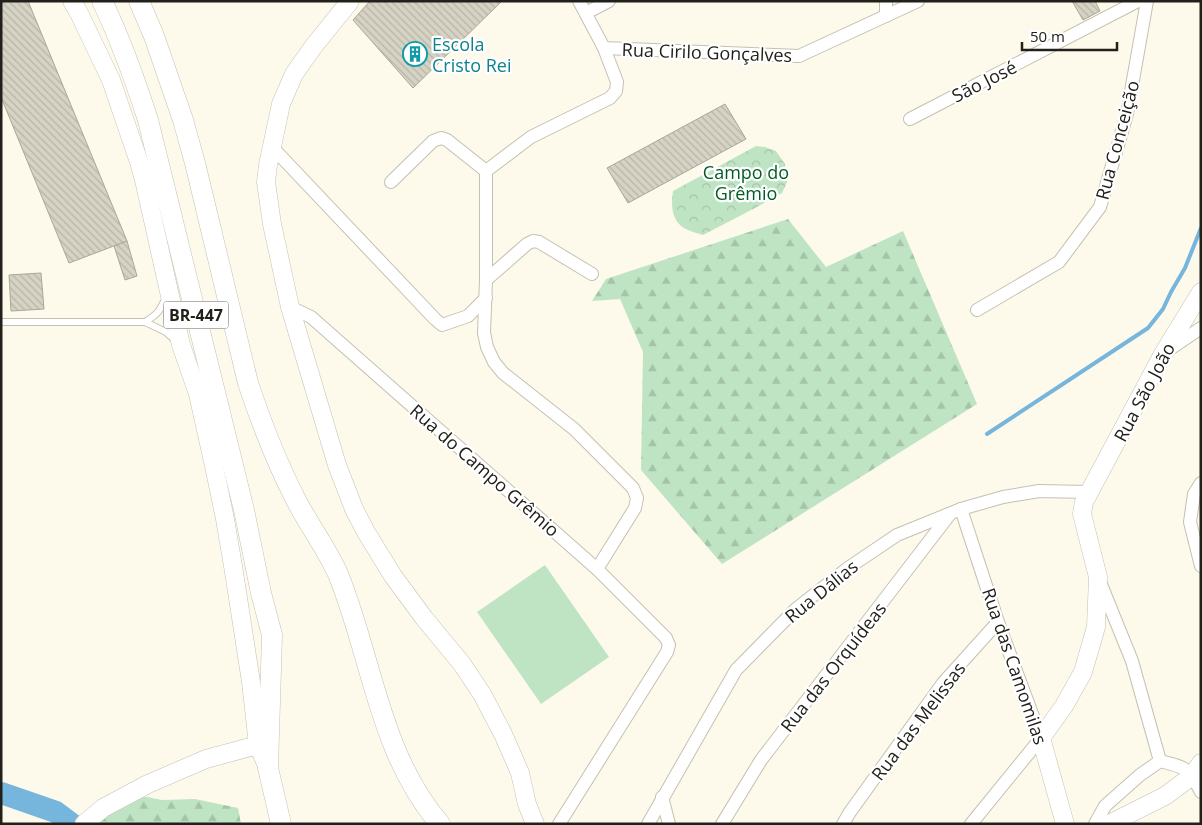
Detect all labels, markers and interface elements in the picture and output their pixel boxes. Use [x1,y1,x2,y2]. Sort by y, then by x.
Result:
scale bar [1022,20,1117,52]
text: 50 m [1030,26,1065,46]
place label: Escola Cristo Rei [432,32,512,77]
street label: Rua Cirilo Gonçalves [621,37,793,67]
building icon: Escola Cristo Rei [402,41,428,67]
street label: São José [947,54,1021,108]
street label: Rua Conceição [1090,78,1144,202]
park label: Campo do Grêmio [703,160,789,205]
road number: BR-447 [164,302,228,328]
street label: Rua São João [1108,338,1180,446]
street label: Rua do Campo Grêmio [405,398,565,542]
street label: Rua Dálias [779,554,863,628]
street label: Rua das Camomilas [977,584,1053,748]
street label: Rua das Orquídeas [775,597,891,737]
street label: Rua das Melissas [866,657,970,785]

